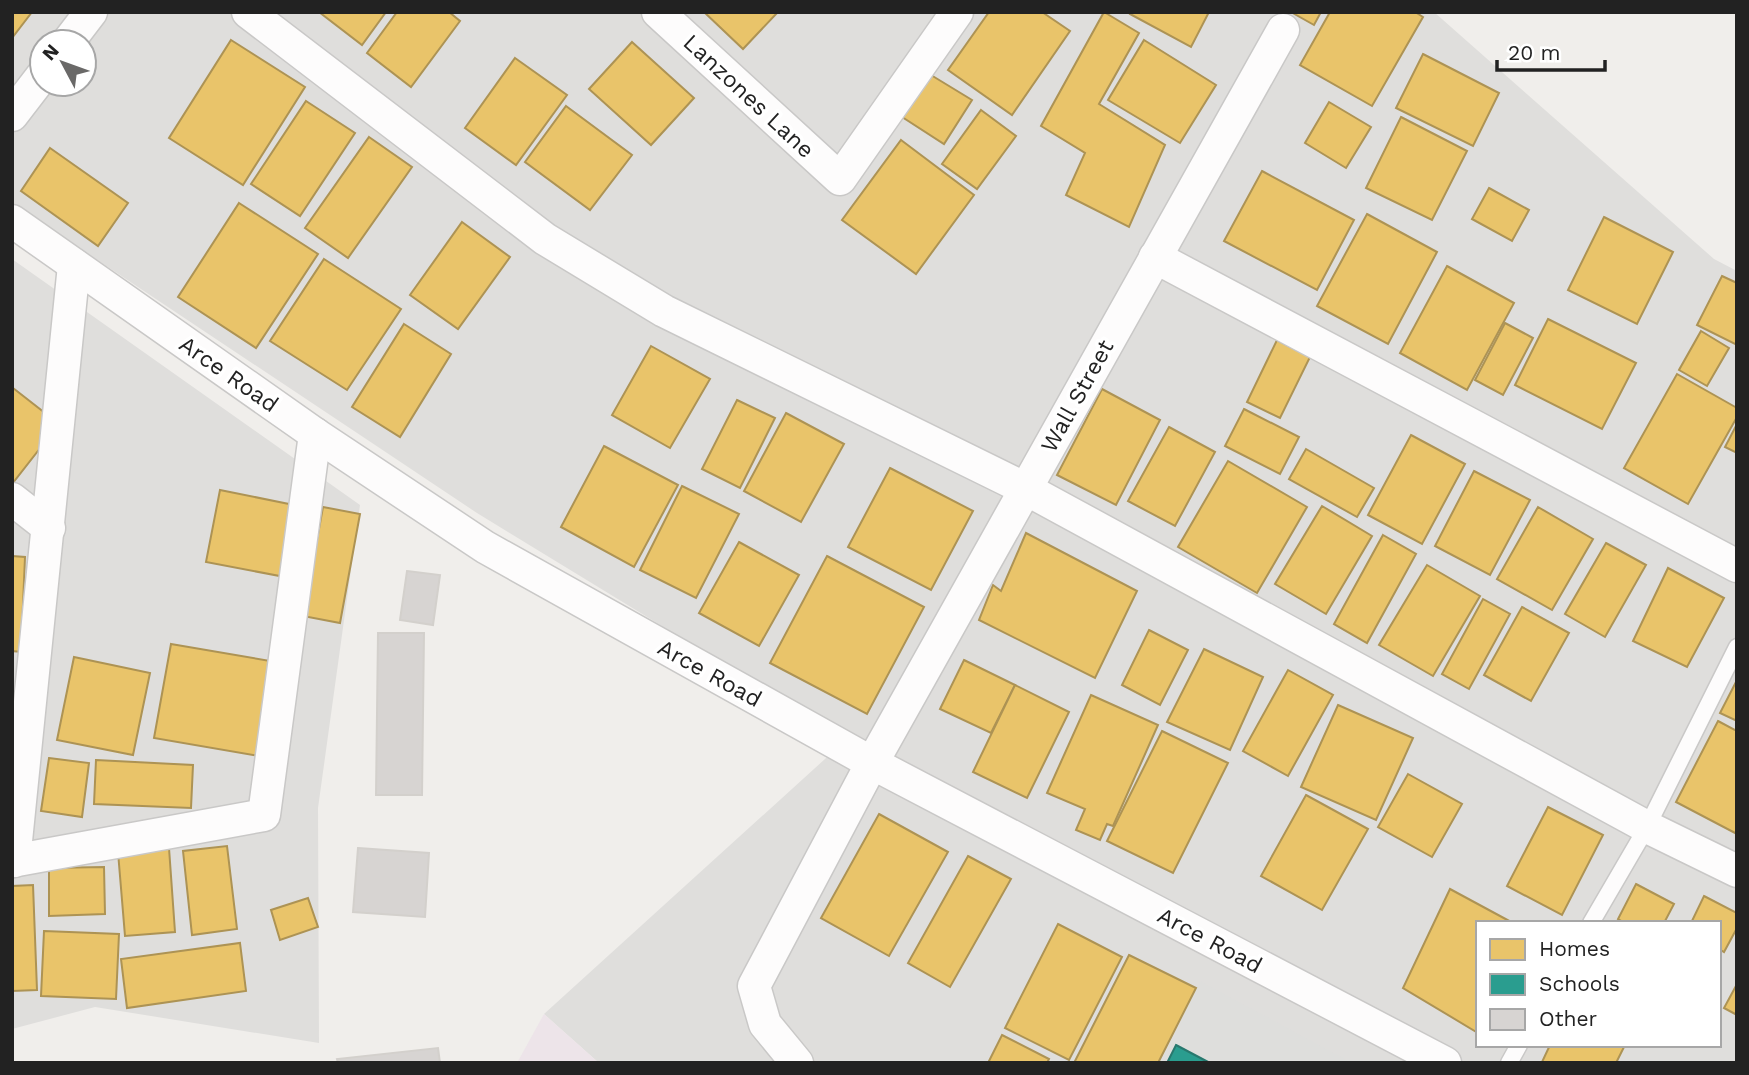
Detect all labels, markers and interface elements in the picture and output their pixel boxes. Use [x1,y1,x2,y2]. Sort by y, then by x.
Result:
north arrow [28,28,98,98]
scale bar [1497,28,1606,72]
street label: Lanzones Lane [678,29,820,164]
text: N [37,39,64,65]
text: 20 m [1508,40,1560,65]
street label: Arce Road [174,331,283,418]
street label: Wall Street [1035,335,1120,457]
street label: Arce Road [653,634,766,713]
street label: Arce Road [1153,902,1267,979]
legend [1476,921,1721,1047]
text: Homes [1539,936,1610,961]
text: Schools [1539,971,1620,996]
text: Other [1539,1006,1598,1031]

